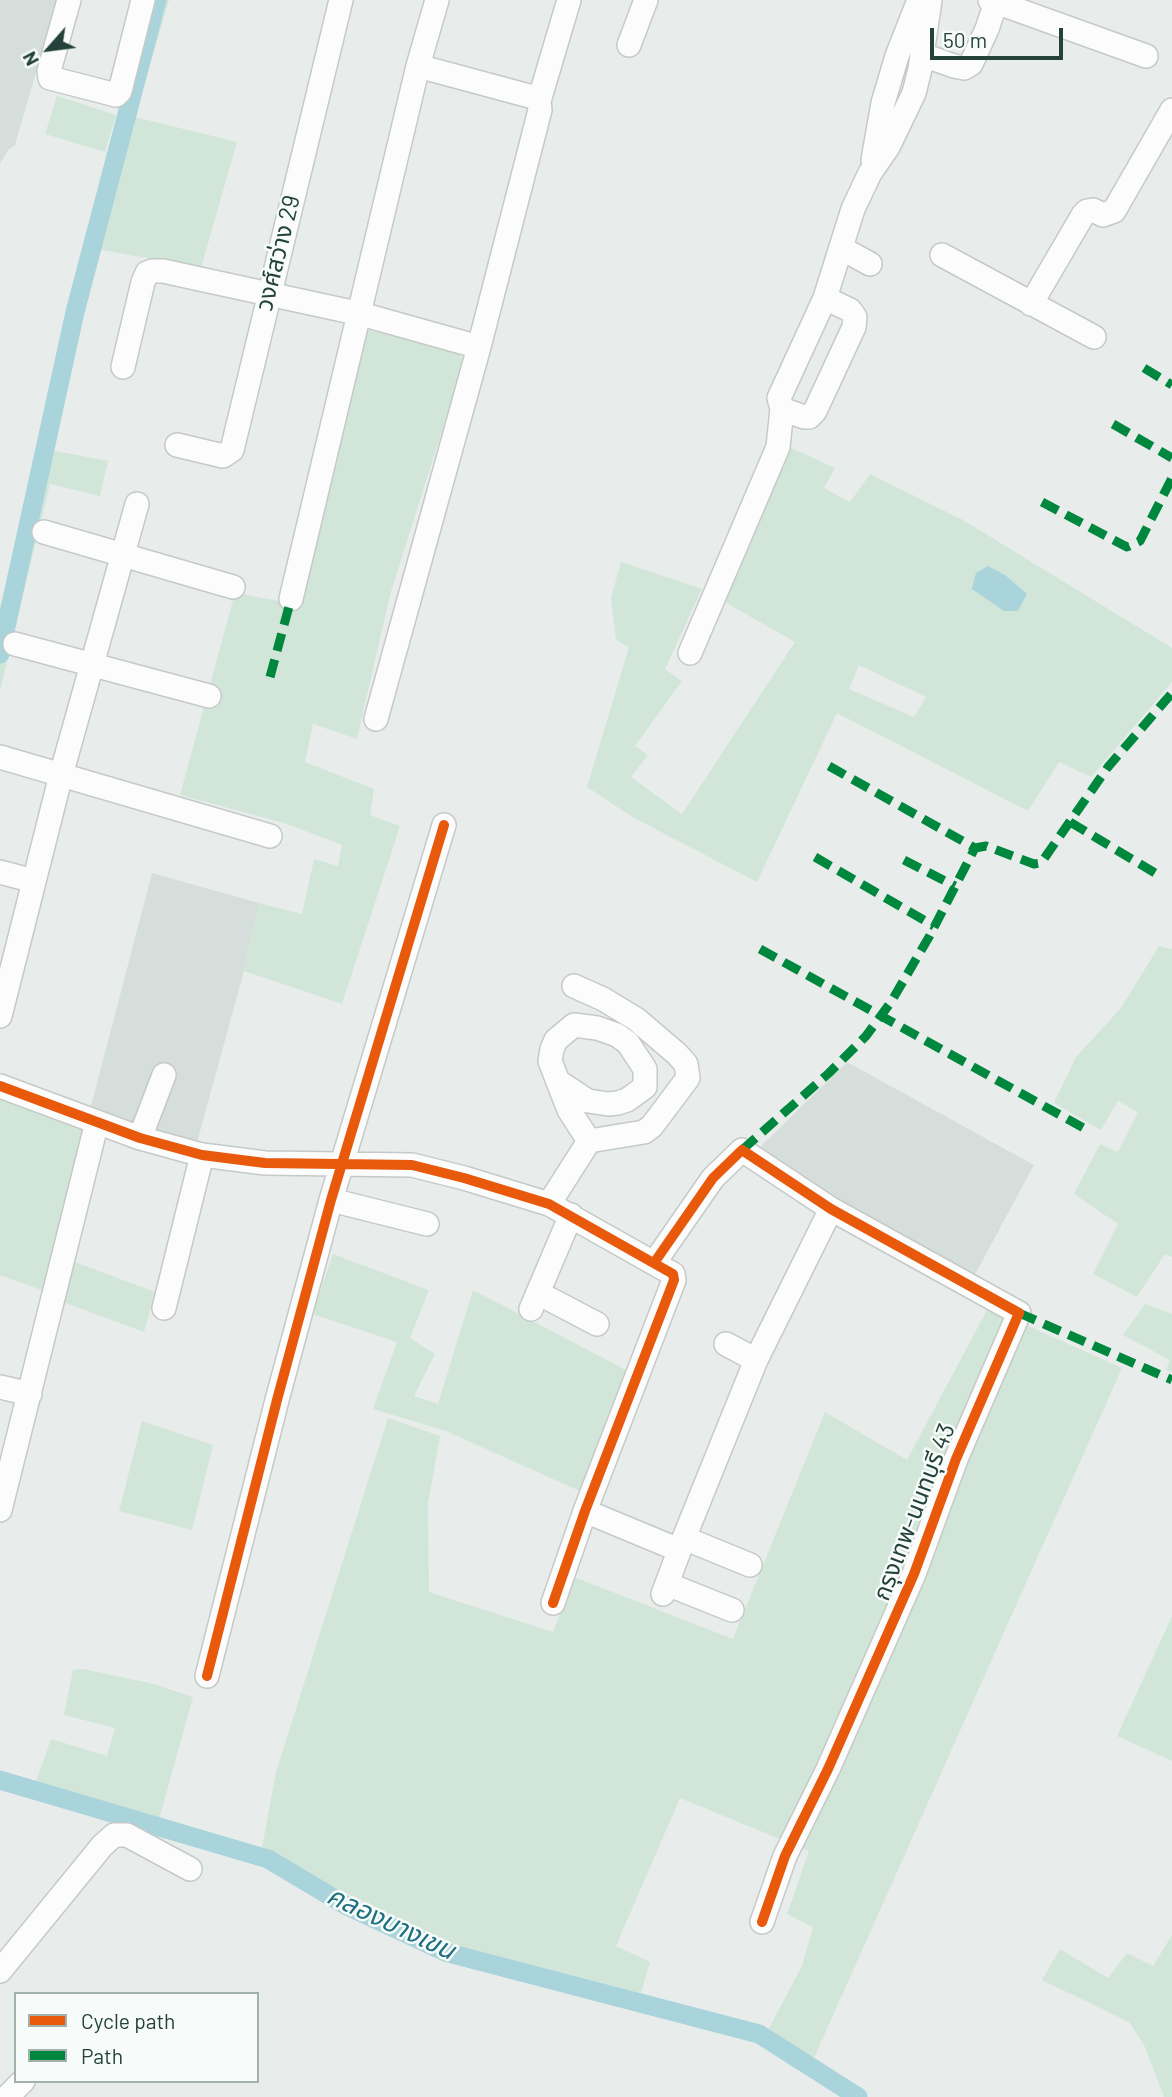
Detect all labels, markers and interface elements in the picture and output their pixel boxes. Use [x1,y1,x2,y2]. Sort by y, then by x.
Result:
north arrow [14,14,84,84]
scale bar [934,14,1067,58]
text: 50 m [943,27,987,52]
text: N [17,48,43,70]
street label: วงศ์สว่าง 29 [250,192,306,314]
street label: กรุงเทพ-นนทบุรี 43 [867,1419,961,1605]
water label: คลองบางเขน [322,1880,460,1966]
legend [14,1992,259,2083]
text: Cycle path [81,2008,175,2033]
text: Path [81,2043,123,2068]

